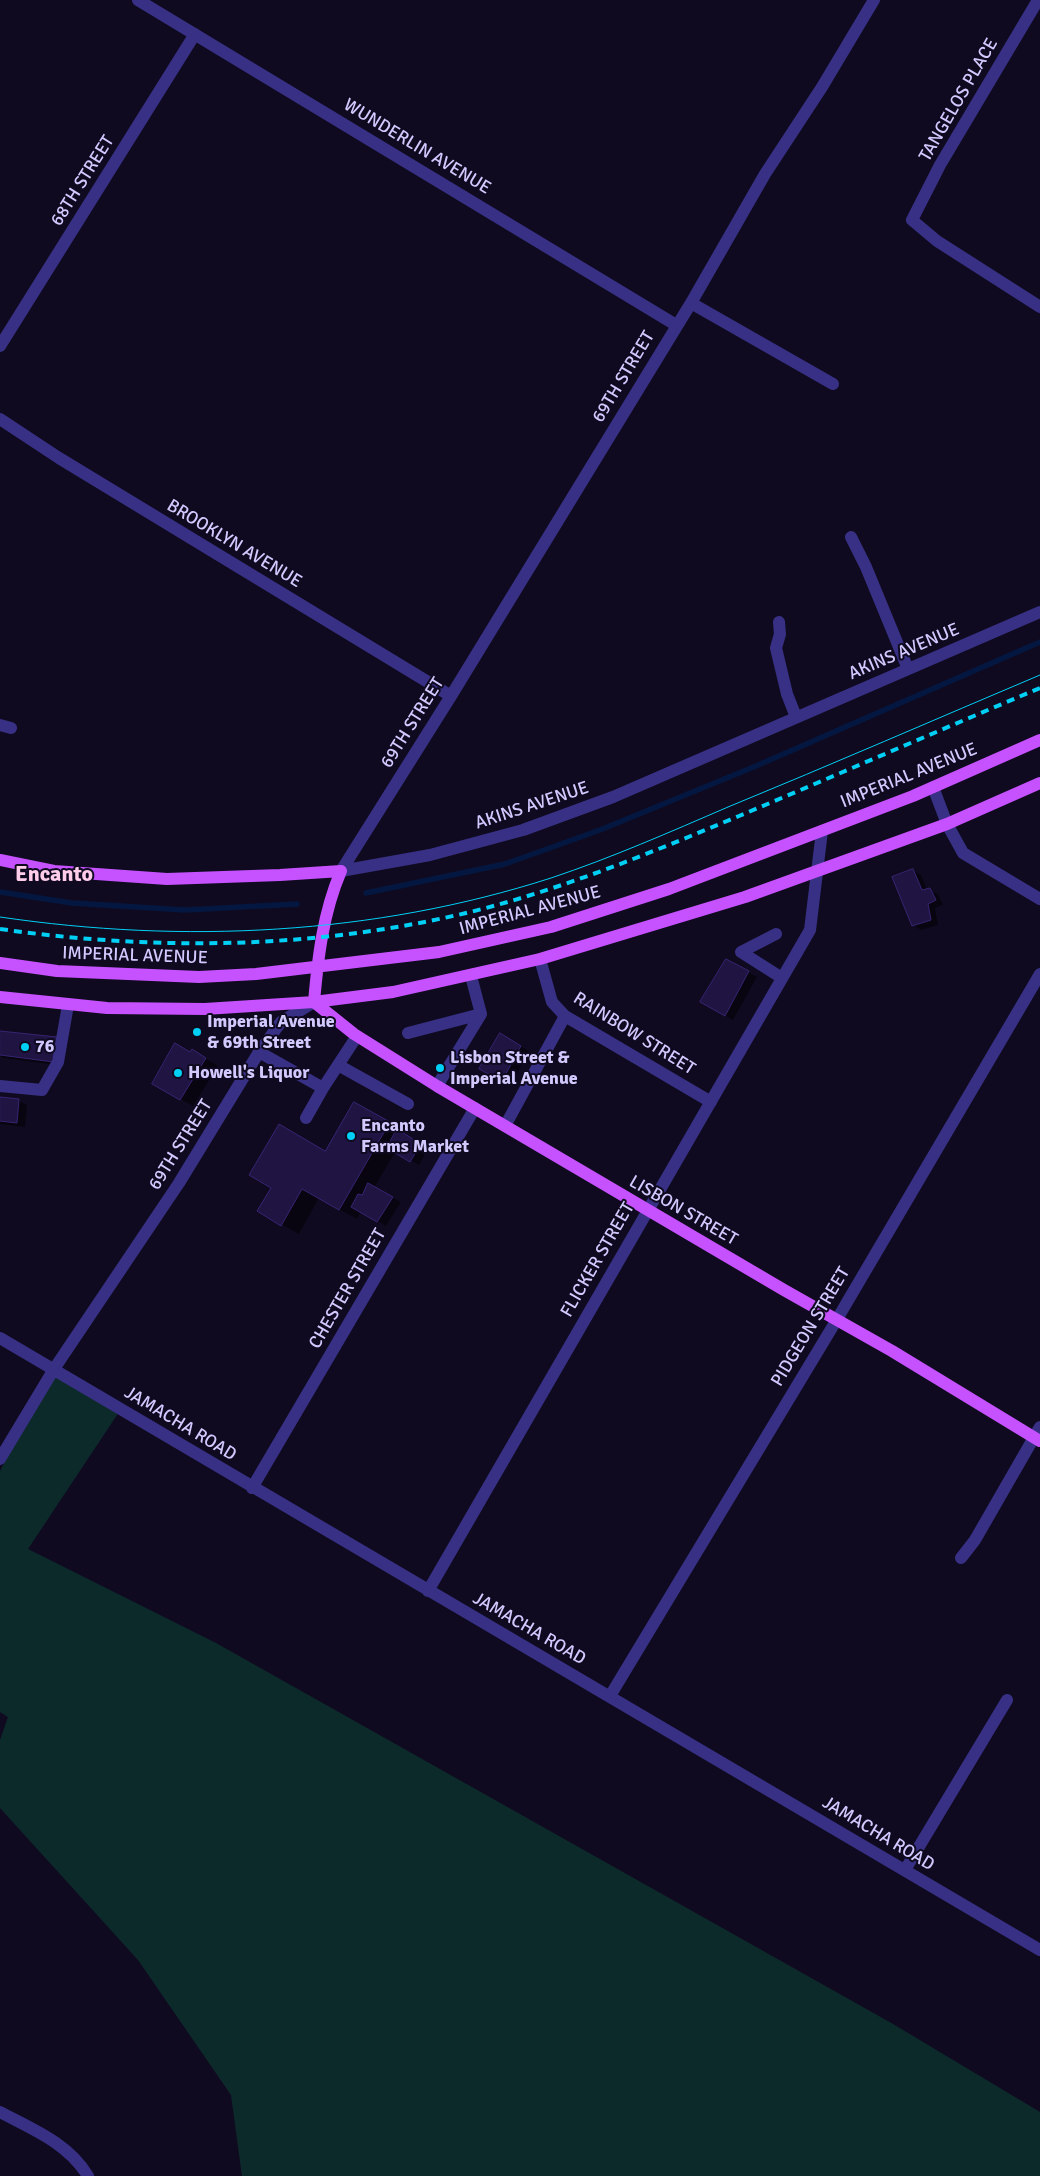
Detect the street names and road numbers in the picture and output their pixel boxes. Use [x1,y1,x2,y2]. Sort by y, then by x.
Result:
street label: TANGELOS PLACE [915,35,1003,165]
street label: WUNDERLIN AVENUE [339,94,495,200]
street label: 68TH STREET [47,132,119,230]
street label: 69TH STREET [588,327,660,427]
street label: BROOKLYN AVENUE [163,495,305,593]
street label: AKINS AVENUE [845,619,963,685]
street label: 69TH STREET [377,674,449,772]
street label: IMPERIAL AVENUE [837,739,981,813]
street label: AKINS AVENUE [472,777,592,835]
street label: IMPERIAL AVENUE [457,882,603,940]
street label: IMPERIAL AVENUE [62,943,208,969]
street label: RAINBOW STREET [569,988,699,1080]
street label: 69TH STREET [145,1096,217,1194]
street label: LISBON STREET [625,1171,741,1251]
street label: FLICKER STREET [556,1199,640,1321]
street label: CHESTER STREET [305,1225,391,1353]
street label: PIDGEON STREET [767,1263,855,1391]
street label: JAMACHA ROAD [120,1382,240,1466]
street label: JAMACHA ROAD [469,1588,589,1670]
street label: JAMACHA ROAD [818,1792,938,1876]

